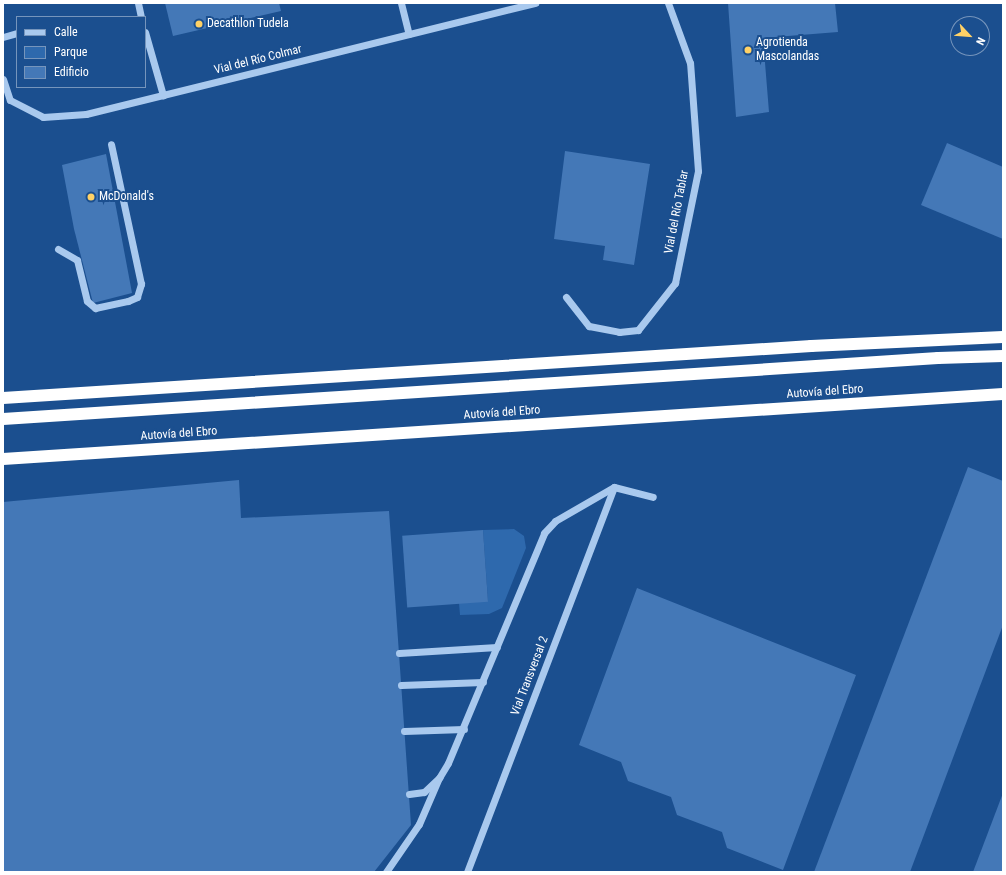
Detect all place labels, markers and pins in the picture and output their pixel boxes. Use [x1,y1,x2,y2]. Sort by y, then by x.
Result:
place label: Decathlon Tudela [207,17,289,31]
marker: Decathlon Tudela [194,19,204,29]
place label: Agrotienda Mascolandas [756,36,819,64]
marker: Agrotienda Mascolandas [743,45,753,55]
place label: McDonald's [99,190,154,204]
marker: McDonald's [86,192,96,202]

